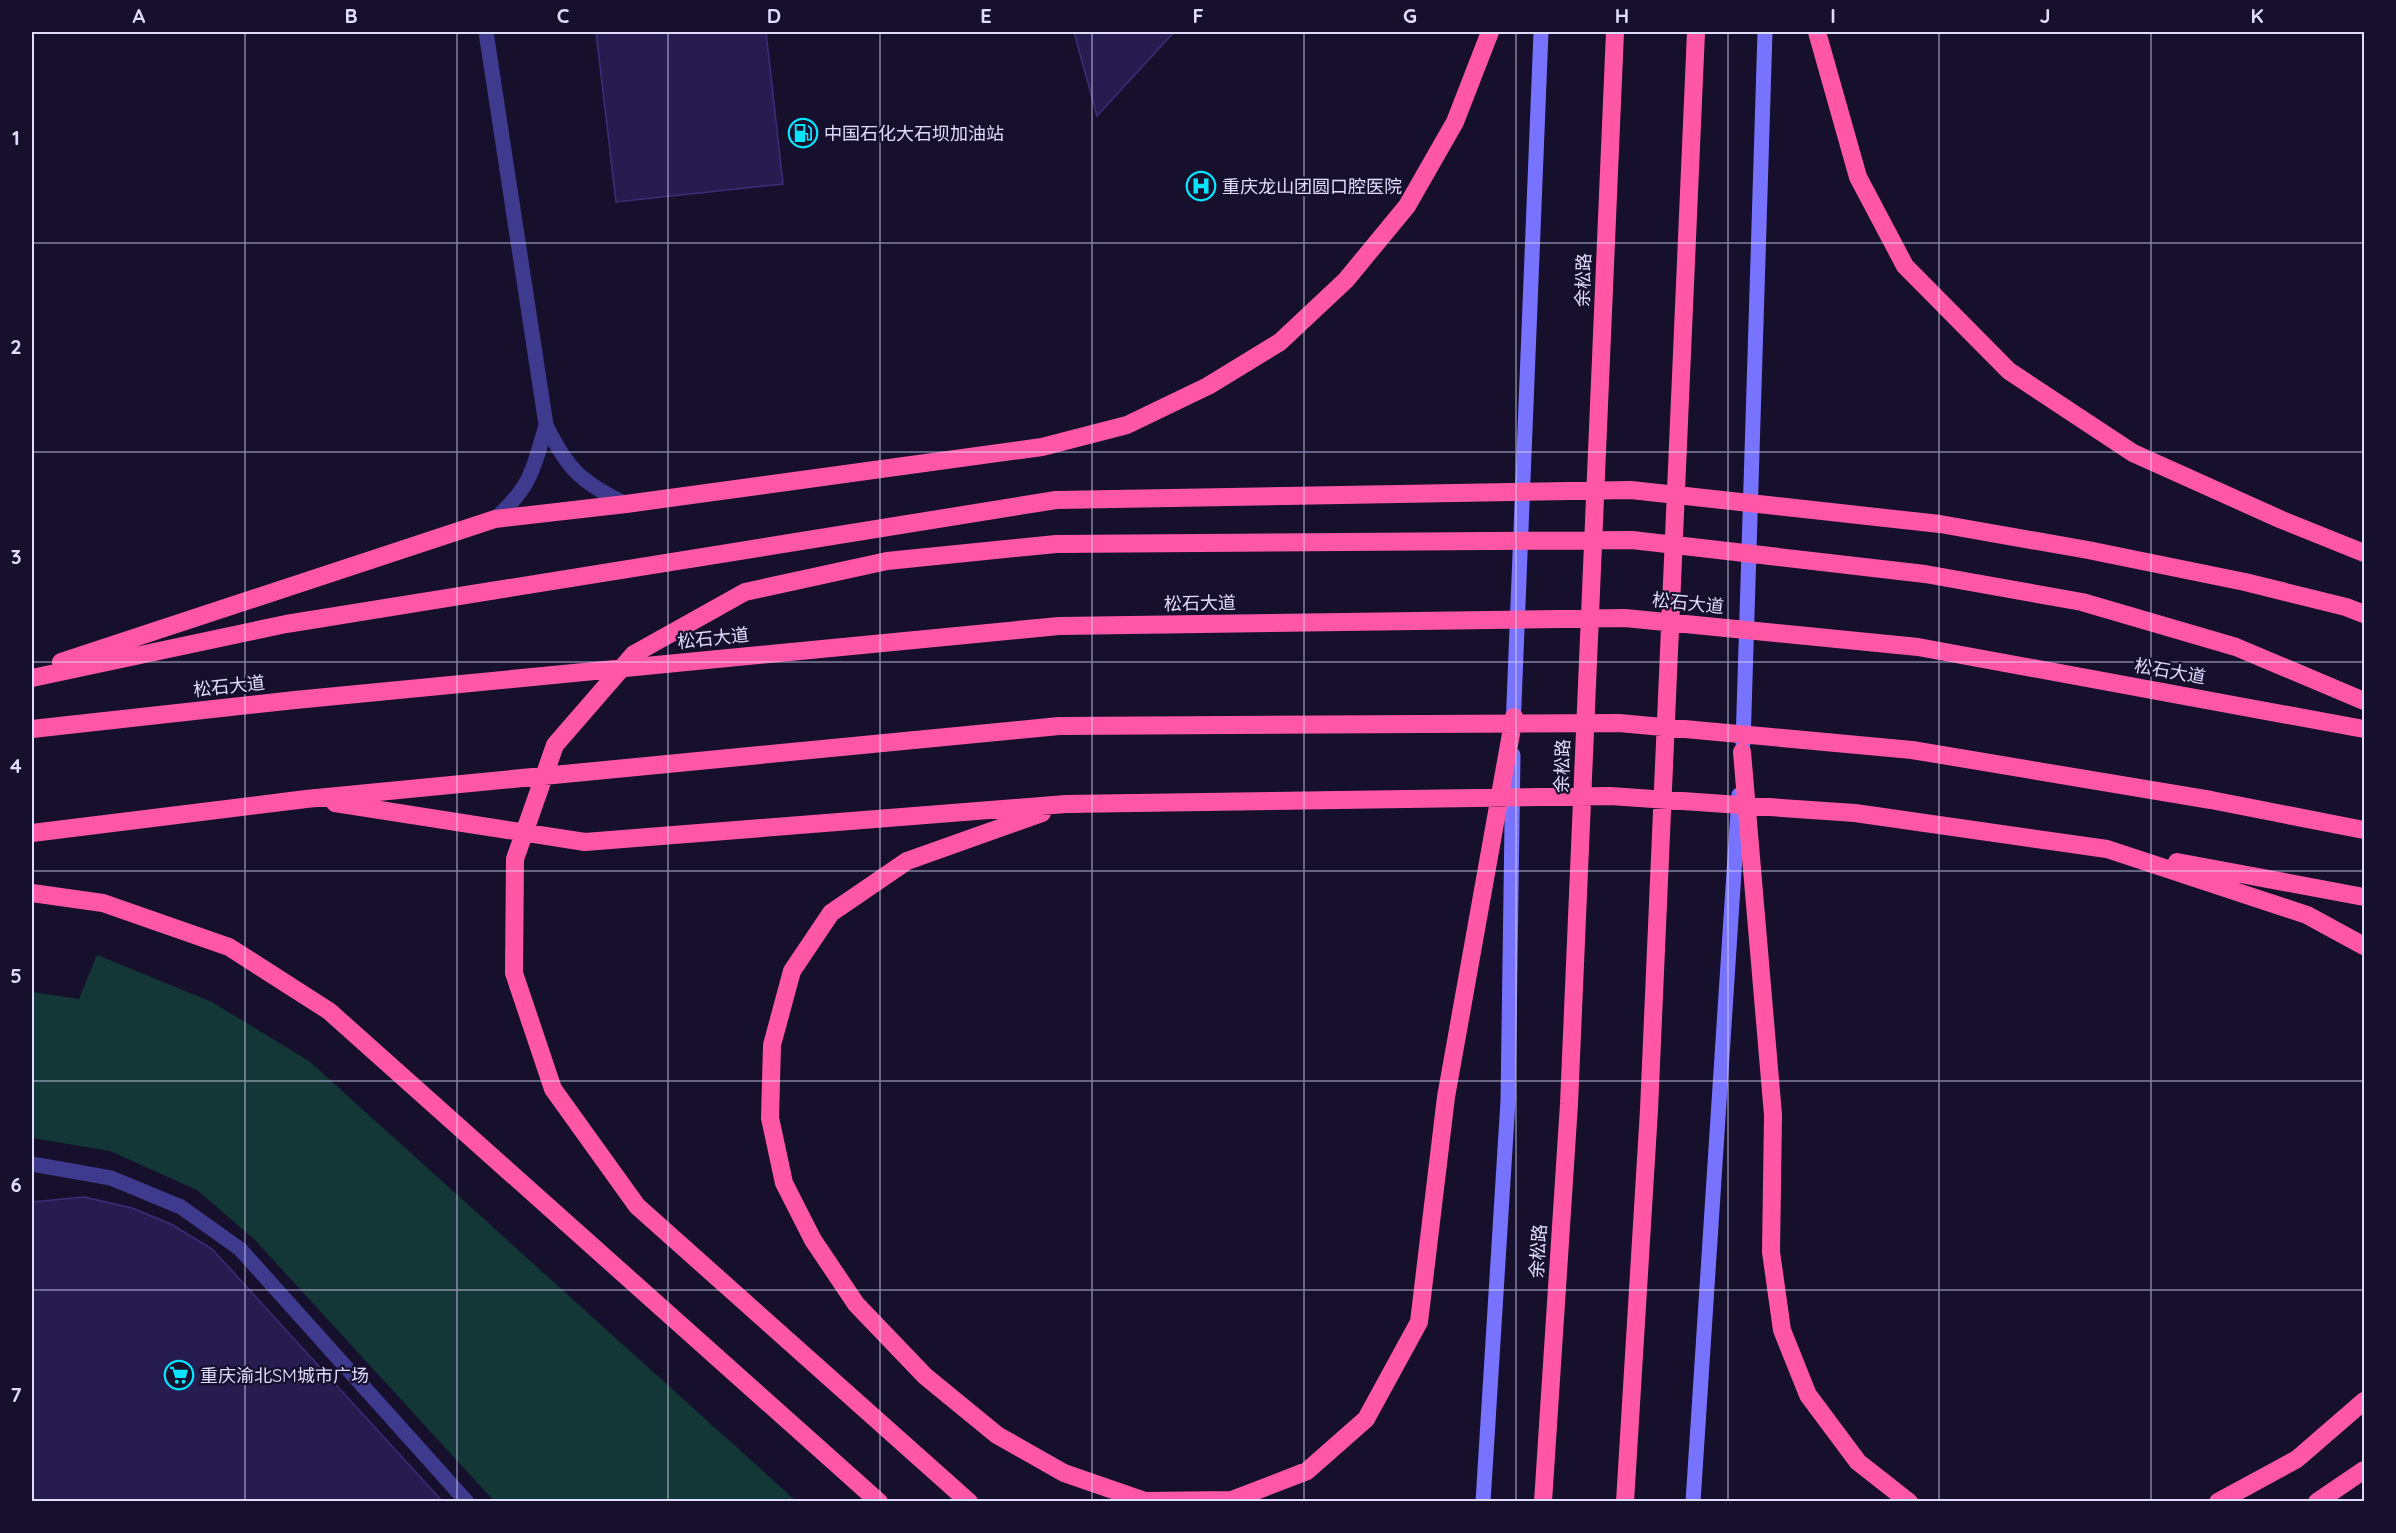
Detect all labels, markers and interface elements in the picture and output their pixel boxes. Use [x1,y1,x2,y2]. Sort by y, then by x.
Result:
text: A [133,3,146,28]
text: B [344,3,358,28]
text: C [557,3,570,28]
text: D [767,3,781,28]
text: E [980,3,992,28]
text: F [1192,3,1204,28]
text: G [1403,3,1417,28]
text: H [1615,3,1629,28]
text: I [1830,3,1836,28]
text: J [2039,3,2051,28]
text: K [2250,3,2264,28]
fuel station icon: 中国石化大石坝加油站 [787,117,819,149]
place label: 中国石化大石坝加油站 [824,122,1004,145]
text: 1 [12,125,20,150]
hospital icon: 重庆龙山团圆口腔医院 [1185,170,1217,202]
place label: 重庆龙山团圆口腔医院 [1222,175,1402,198]
street label: 余松路 [1571,253,1595,307]
text: 2 [10,334,22,359]
text: 3 [11,544,21,569]
street label: 松石大道 [1651,588,1725,618]
street label: 松石大道 [1164,591,1236,615]
street label: 松石大道 [676,623,750,653]
street label: 松石大道 [2133,653,2207,689]
street label: 松石大道 [192,671,266,701]
street label: 余松路 [1550,739,1574,793]
text: 4 [10,753,22,778]
text: 5 [10,963,22,988]
text: 6 [10,1172,22,1197]
street label: 余松路 [1525,1223,1551,1279]
supermarket icon: 重庆渝北SM城市广场 [163,1359,195,1391]
place label: 重庆渝北SM城市广场 [200,1364,369,1387]
text: 7 [11,1382,22,1407]

